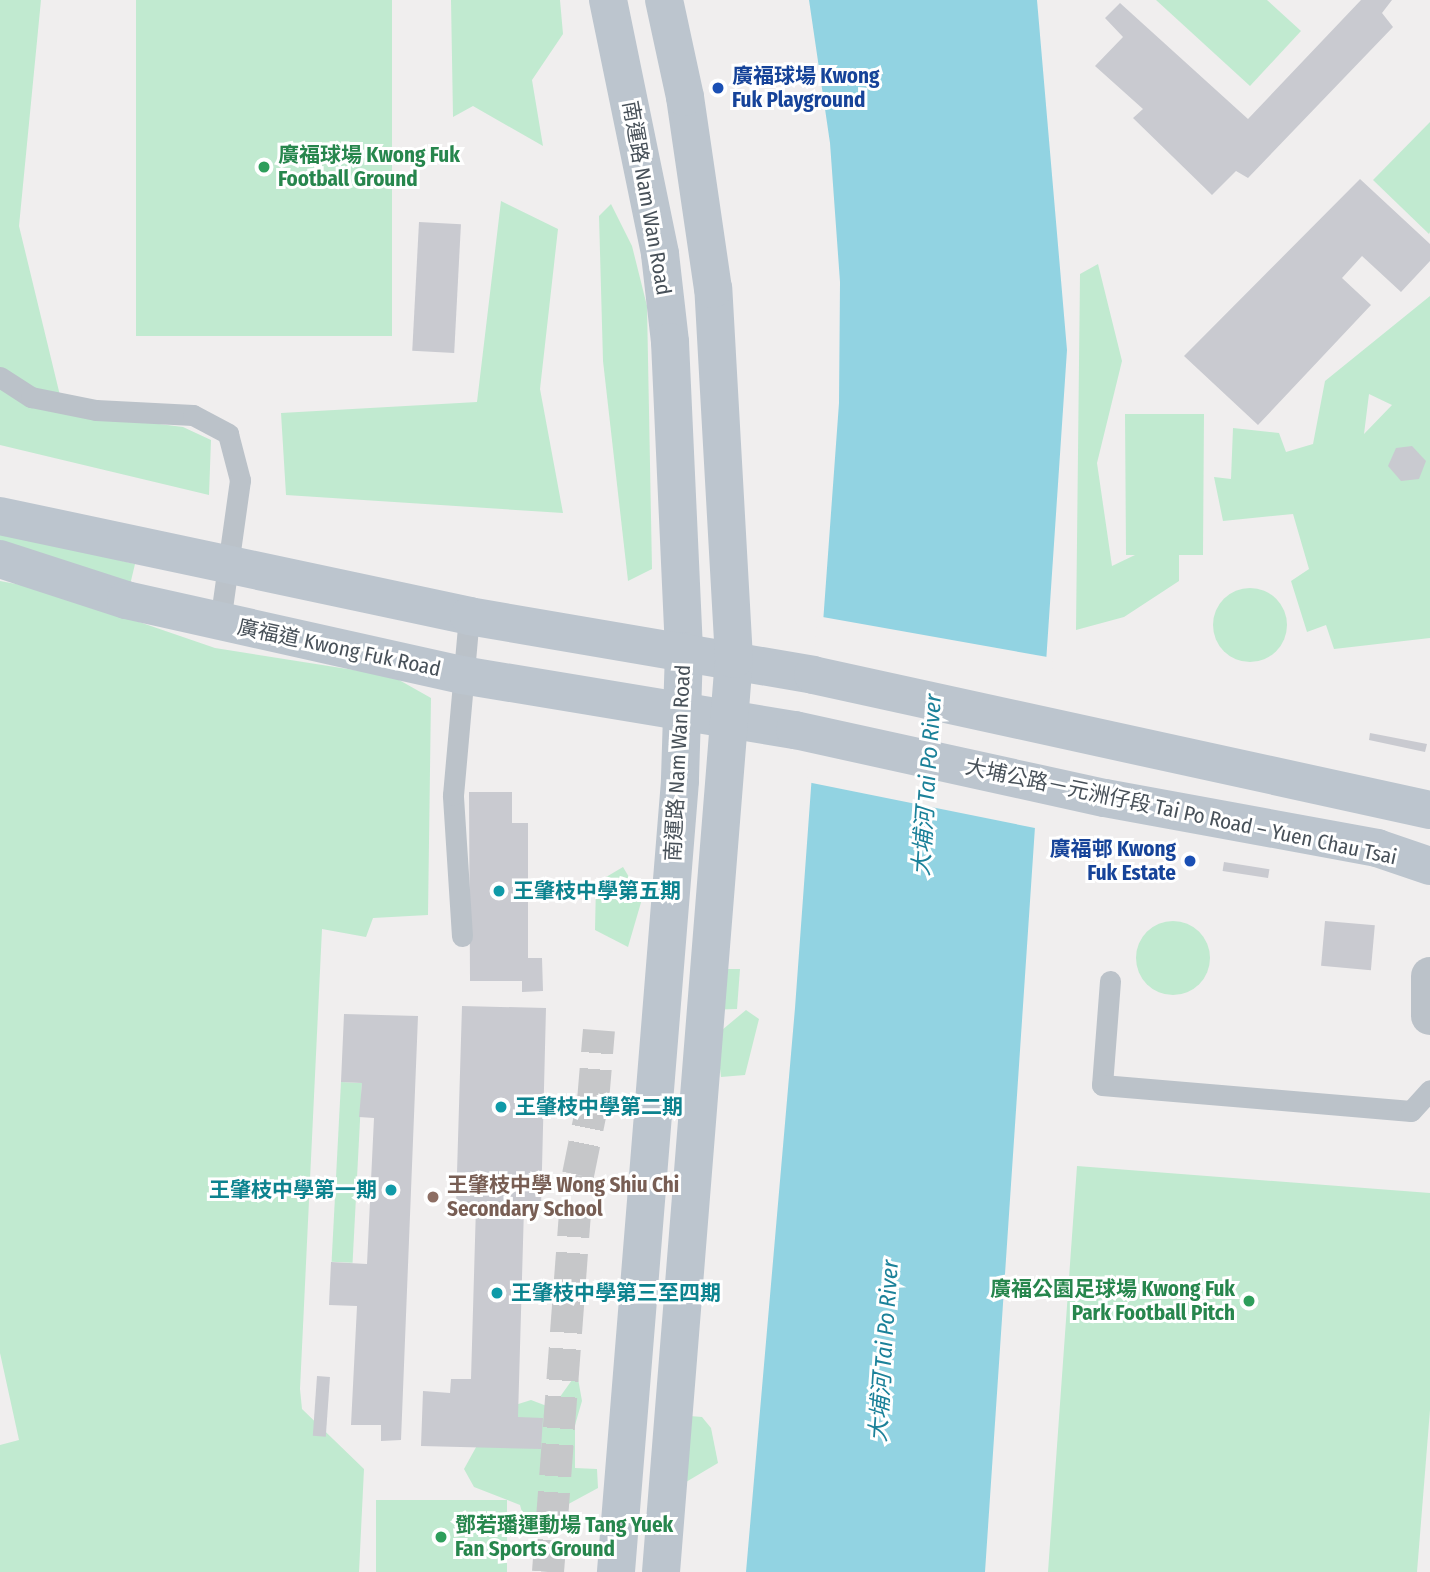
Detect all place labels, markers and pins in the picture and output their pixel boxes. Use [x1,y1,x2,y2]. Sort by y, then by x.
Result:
place label: 廣福球場 Kwong Fuk Playground [732,63,879,113]
marker: 廣福球場 Kwong Fuk Playground [710,80,726,96]
place label: 廣福球場 Kwong Fuk Football Ground [278,142,460,192]
marker: 廣福球場 Kwong Fuk Football Ground [256,159,272,175]
place label: 廣福邨 Kwong Fuk Estate [1050,836,1176,886]
marker: 廣福邨 Kwong Fuk Estate [1182,853,1198,869]
place label: 王肇枝中學第五期 [513,878,681,904]
marker: 王肇枝中學第五期 [491,883,507,899]
place label: 王肇枝中學第二期 [515,1094,683,1120]
marker: 王肇枝中學第二期 [493,1099,509,1115]
place label: 王肇枝中學 Wong Shiu Chi Secondary School [447,1172,679,1222]
place label: 王肇枝中學第一期 [209,1177,377,1203]
marker: 王肇枝中學第一期 [383,1182,399,1198]
marker: 王肇枝中學 Wong Shiu Chi Secondary School [425,1189,441,1205]
place label: 廣福公園足球場 Kwong Fuk Park Football Pitch [990,1276,1235,1326]
place label: 王肇枝中學第三至四期 [511,1280,721,1306]
marker: 王肇枝中學第三至四期 [489,1285,505,1301]
marker: 廣福公園足球場 Kwong Fuk Park Football Pitch [1241,1293,1257,1309]
place label: 鄧若璠運動場 Tang Yuek Fan Sports Ground [455,1512,673,1562]
marker: 鄧若璠運動場 Tang Yuek Fan Sports Ground [433,1529,449,1545]

